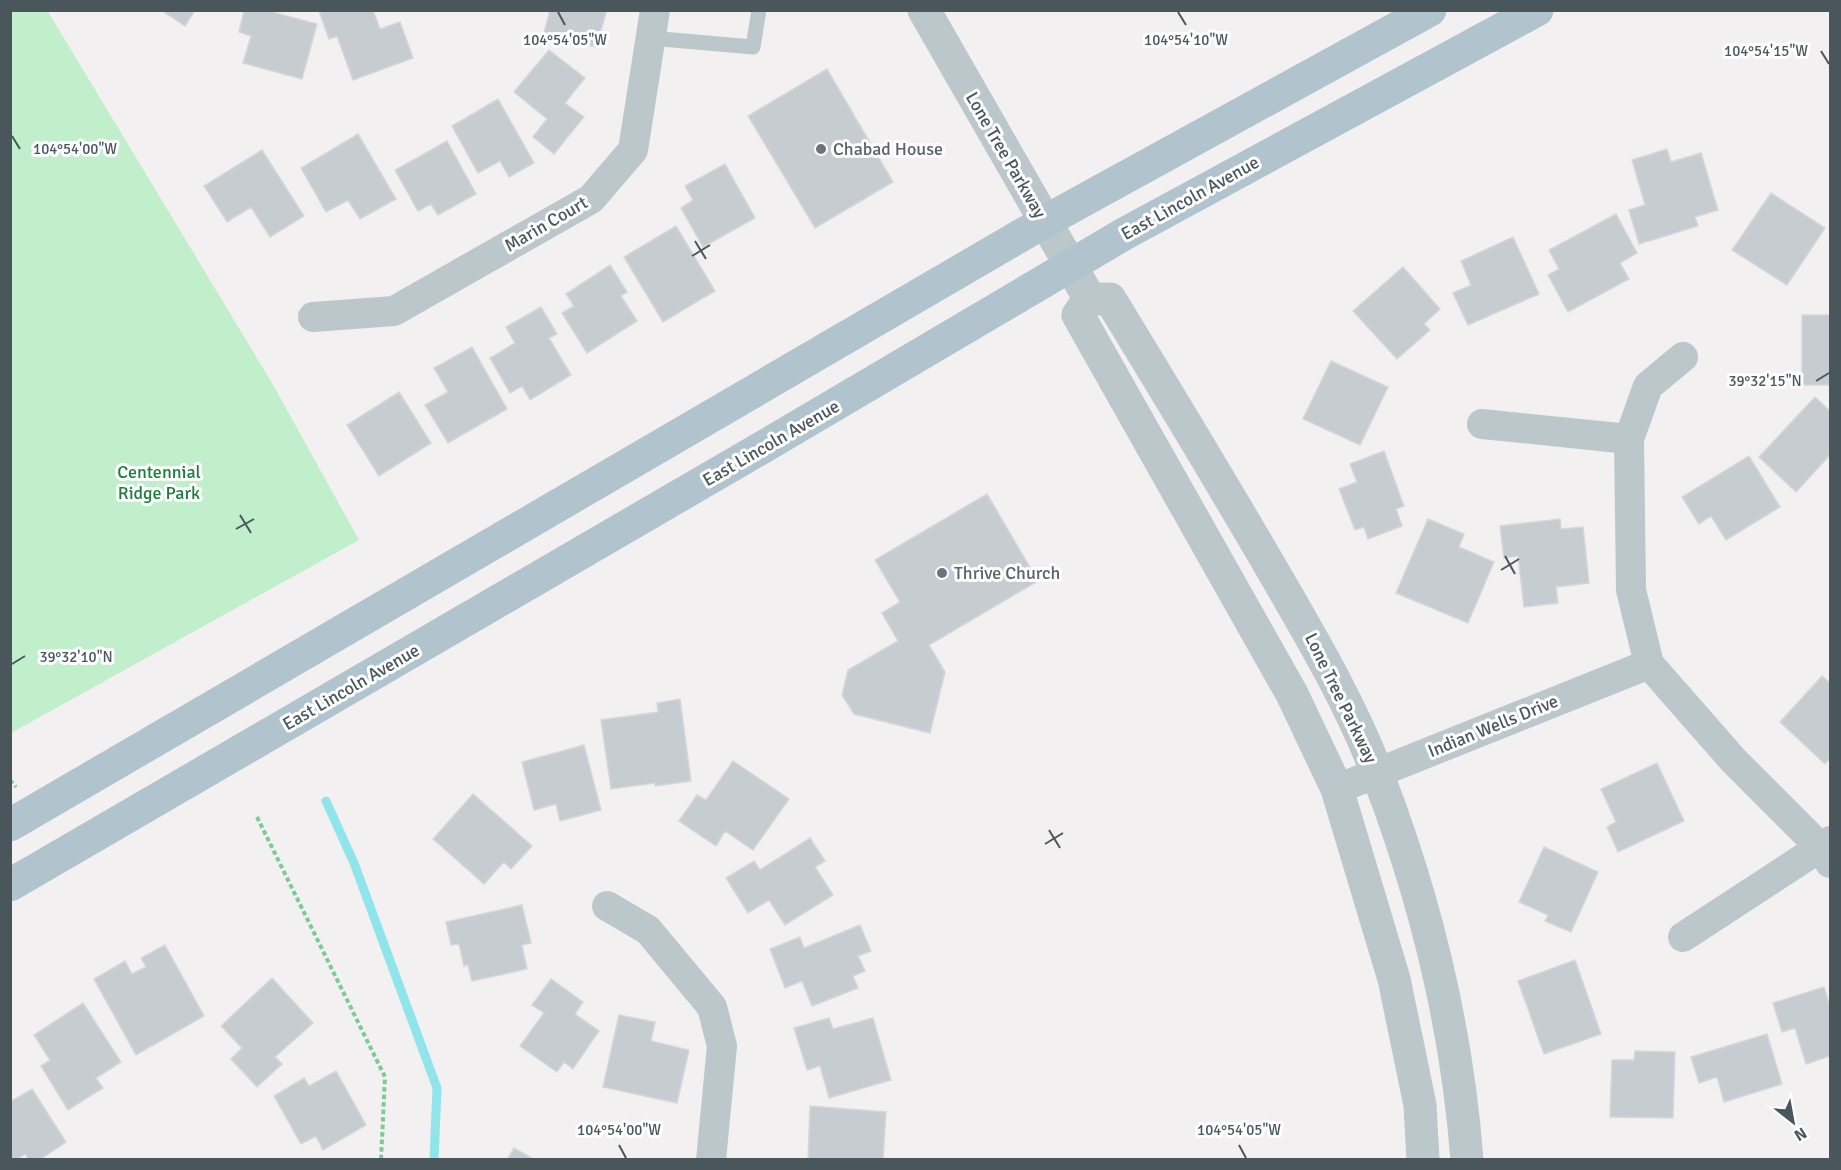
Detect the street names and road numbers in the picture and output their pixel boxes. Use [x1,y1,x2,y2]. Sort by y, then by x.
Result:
street label: Lone Tree Parkway [961,88,1051,223]
street label: East Lincoln Avenue [1117,151,1263,245]
street label: Marin Court [500,191,592,257]
street label: East Lincoln Avenue [699,395,843,491]
street label: Lone Tree Parkway [1300,629,1382,767]
street label: East Lincoln Avenue [279,639,423,735]
street label: Indian Wells Drive [1425,690,1561,762]

